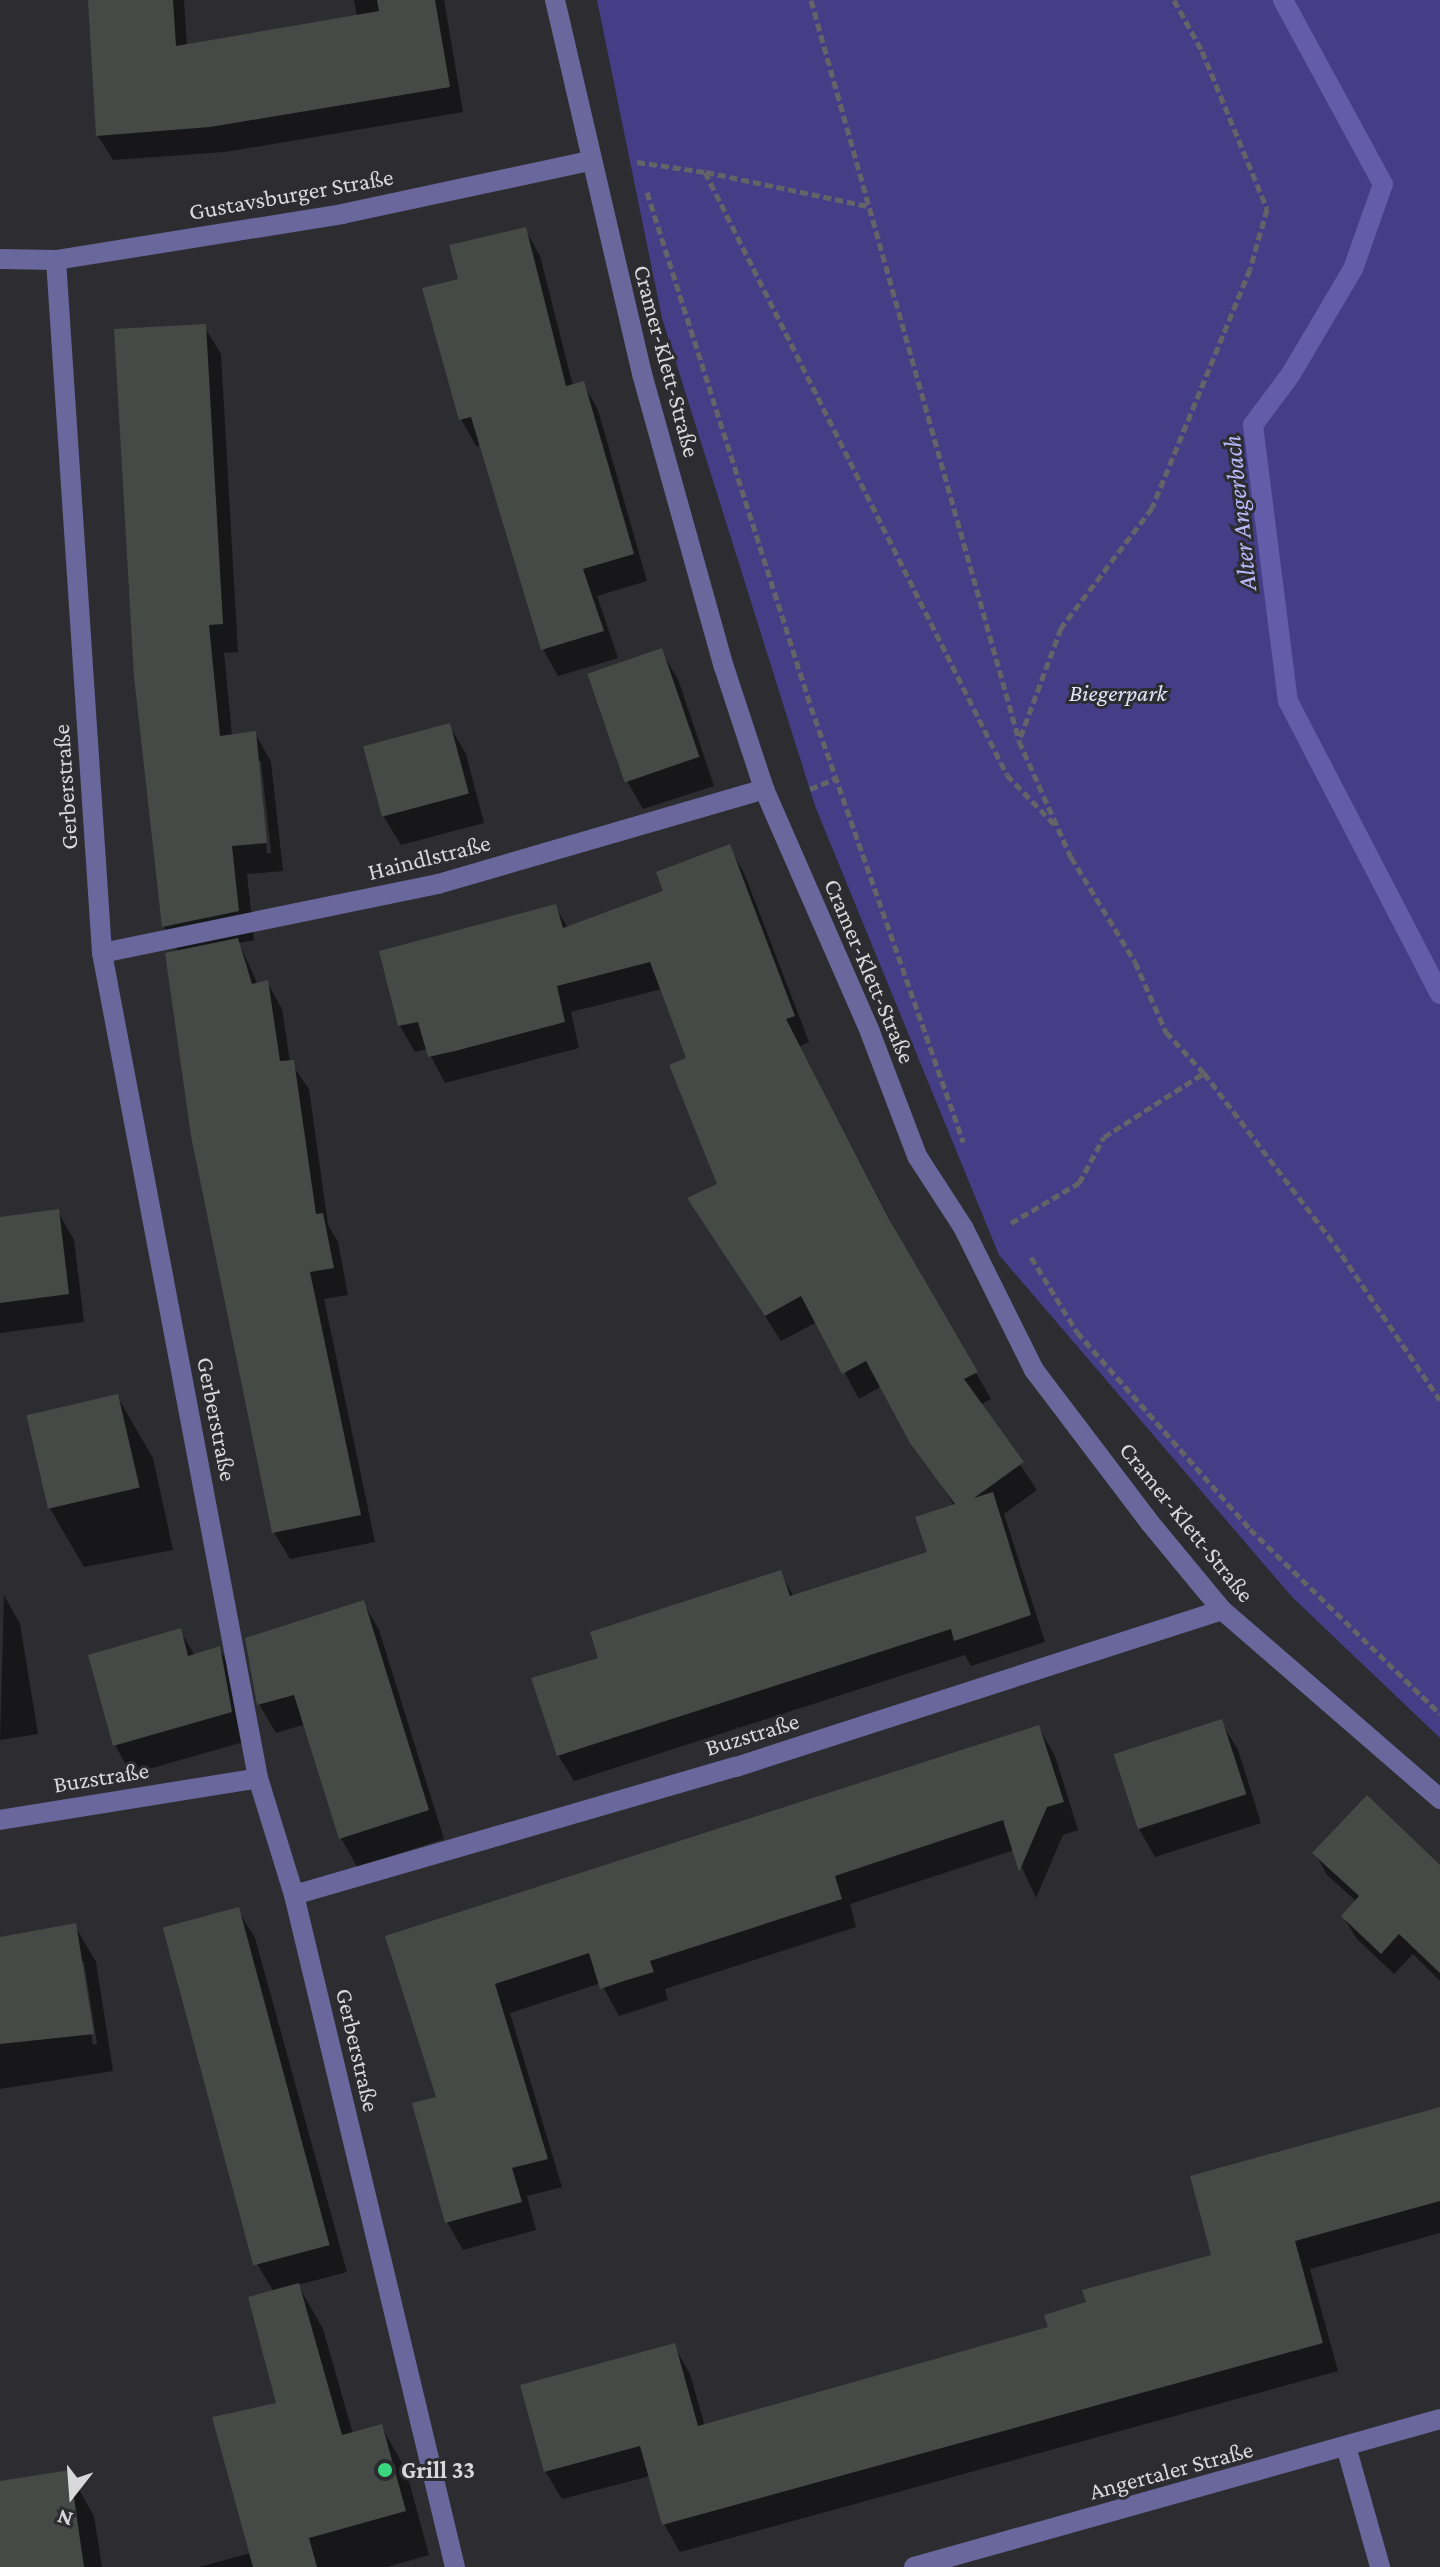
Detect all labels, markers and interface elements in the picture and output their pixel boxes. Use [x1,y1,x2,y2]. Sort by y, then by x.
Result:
street label: Gustavsburger Straße [187,162,395,226]
street label: Cramer-Klett-Straße [627,262,707,460]
water label: Alter Angerbach [1216,434,1264,592]
park label: Biegerpark [1069,679,1167,707]
street label: Gerberstraße [46,723,84,851]
street label: Haindlstraße [365,828,493,886]
street label: Cramer-Klett-Straße [818,874,922,1068]
street label: Gerberstraße [191,1354,243,1484]
street label: Cramer-Klett-Straße [1114,1436,1260,1608]
street label: Buzstraße [702,1706,802,1762]
street label: Buzstraße [51,1755,151,1799]
street label: Gerberstraße [330,1985,386,2115]
street label: Angertaler Straße [1086,2434,1256,2506]
north arrow [32,2455,112,2535]
place label: Grill 33 [401,2456,475,2484]
marker: Grill 33 [376,2461,394,2479]
text: N [54,2504,76,2533]

